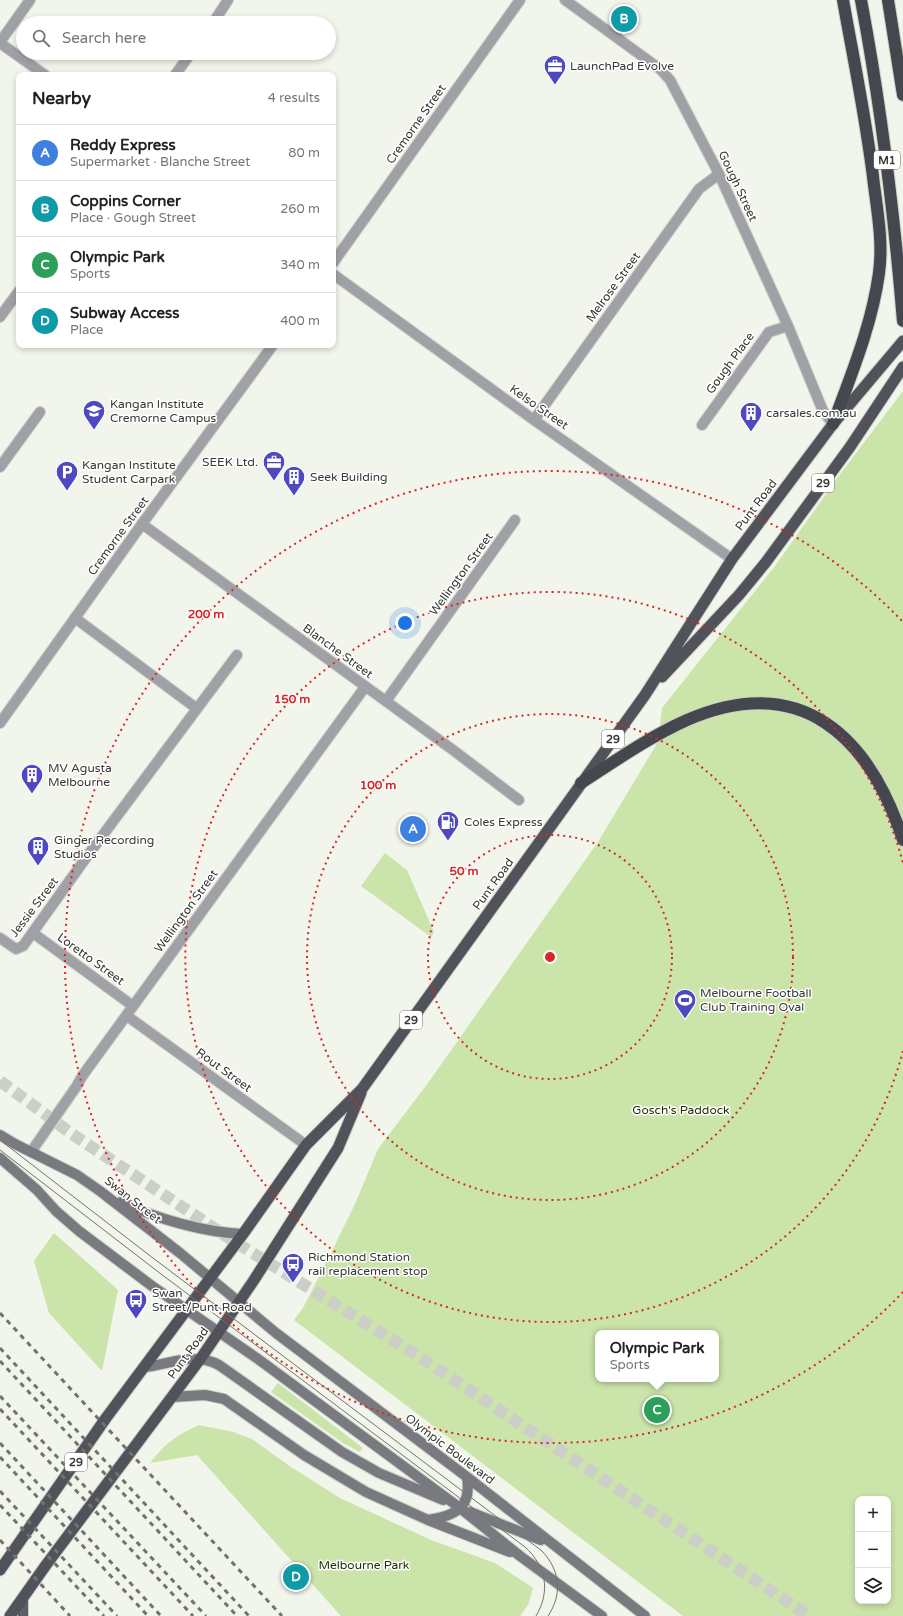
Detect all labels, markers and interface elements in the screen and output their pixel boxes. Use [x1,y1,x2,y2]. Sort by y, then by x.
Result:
pin: B [611,4,637,34]
search box [16,16,336,60]
icon: search [30,27,52,49]
text: Search here [62,29,146,47]
office icon: LaunchPad Evolve [542,53,568,86]
place label: LaunchPad Evolve [570,59,674,73]
street label: Cremorne Street [383,81,449,166]
text: Nearby [32,88,91,109]
text: 4 results [268,90,320,106]
text: Reddy Express [70,136,176,154]
text: A [40,145,50,161]
text: 80 m [288,145,320,161]
street label: Gough Street [716,149,761,224]
road number: M1 [874,151,900,169]
text: Supermarket · Blanche Street [70,154,250,170]
text: Coppins Corner [70,192,181,210]
text: B [40,201,50,217]
text: 260 m [280,201,320,217]
text: Place · Gough Street [70,210,196,226]
text: Olympic Park [70,248,165,266]
street label: Melrose Street [583,249,643,325]
text: C [40,257,50,273]
text: 340 m [280,257,320,273]
text: Sports [70,266,110,282]
text: Subway Access [70,304,179,322]
text: D [40,313,50,329]
text: 400 m [280,313,320,329]
text: Place [70,322,103,338]
street label: Gough Place [703,329,757,396]
street label: Kelso Street [507,382,571,433]
place label: Kangan Institute Cremorne Campus [110,397,217,425]
school or university icon: Kangan Institute Cremorne Campus [81,398,107,431]
building icon: carsales.com.au [738,400,764,433]
place label: carsales.com.au [766,406,857,420]
office icon: SEEK Ltd. [261,449,287,482]
place label: SEEK Ltd. [202,455,258,469]
place label: Kangan Institute Student Carpark [82,458,176,486]
parking icon: Kangan Institute Student Carpark [54,459,80,492]
building icon: Seek Building [281,464,307,497]
place label: Seek Building [310,470,388,484]
road number: 29 [812,474,834,492]
street label: Punt Road [732,477,780,533]
street label: Cremorne Street [85,494,152,578]
street label: Wellington Street [426,530,496,618]
text: 200 m [188,607,224,621]
your location [395,613,415,633]
street label: Blanche Street [300,621,376,681]
text: 150 m [274,692,310,706]
road number: 29 [602,730,624,748]
place label: MV Agusta Melbourne [48,761,112,789]
building icon: MV Agusta Melbourne [19,762,45,795]
text: 100 m [360,778,396,792]
fuel station icon: Coles Express [435,809,461,842]
pin: A [400,814,426,844]
place label: Coles Express [464,815,543,829]
place label: Ginger Recording Studios [54,833,154,861]
building icon: Ginger Recording Studios [25,834,51,867]
street label: Punt Road [470,855,516,913]
text: 50 m [449,864,479,878]
street label: Wellington Street [151,867,221,955]
street label: Jessie Street [7,874,61,940]
street label: Loretto Street [55,930,127,988]
centre of rings [543,950,557,964]
place label: Melbourne Football Club Training Oval [700,986,811,1014]
sports icon: Melbourne Football Club Training Oval [672,987,698,1020]
road number: 29 [400,1011,422,1029]
street label: Rout Street [194,1045,255,1095]
park label: Gosch's Paddock [632,1103,730,1117]
street label: Swan Street [102,1174,164,1227]
place label: Richmond Station rail replacement stop [308,1250,428,1278]
bus stop icon: Richmond Station rail replacement stop [280,1251,306,1284]
place label: Swan Street/Punt Road [152,1286,252,1314]
bus stop icon: Swan Street/Punt Road [123,1287,149,1320]
street label: Punt Road [165,1324,211,1382]
popup [595,1330,719,1382]
text: Olympic Park [610,1339,704,1357]
text: Sports [610,1357,650,1373]
pin: C [644,1395,670,1425]
street label: Olympic Boulevard [403,1411,497,1487]
road number: 29 [65,1453,87,1471]
map controls [855,1496,891,1604]
button: + [855,1496,891,1532]
button: − [855,1532,891,1568]
park label: Melbourne Park [319,1558,410,1572]
pin: D [283,1562,309,1592]
button: layers [855,1568,891,1604]

